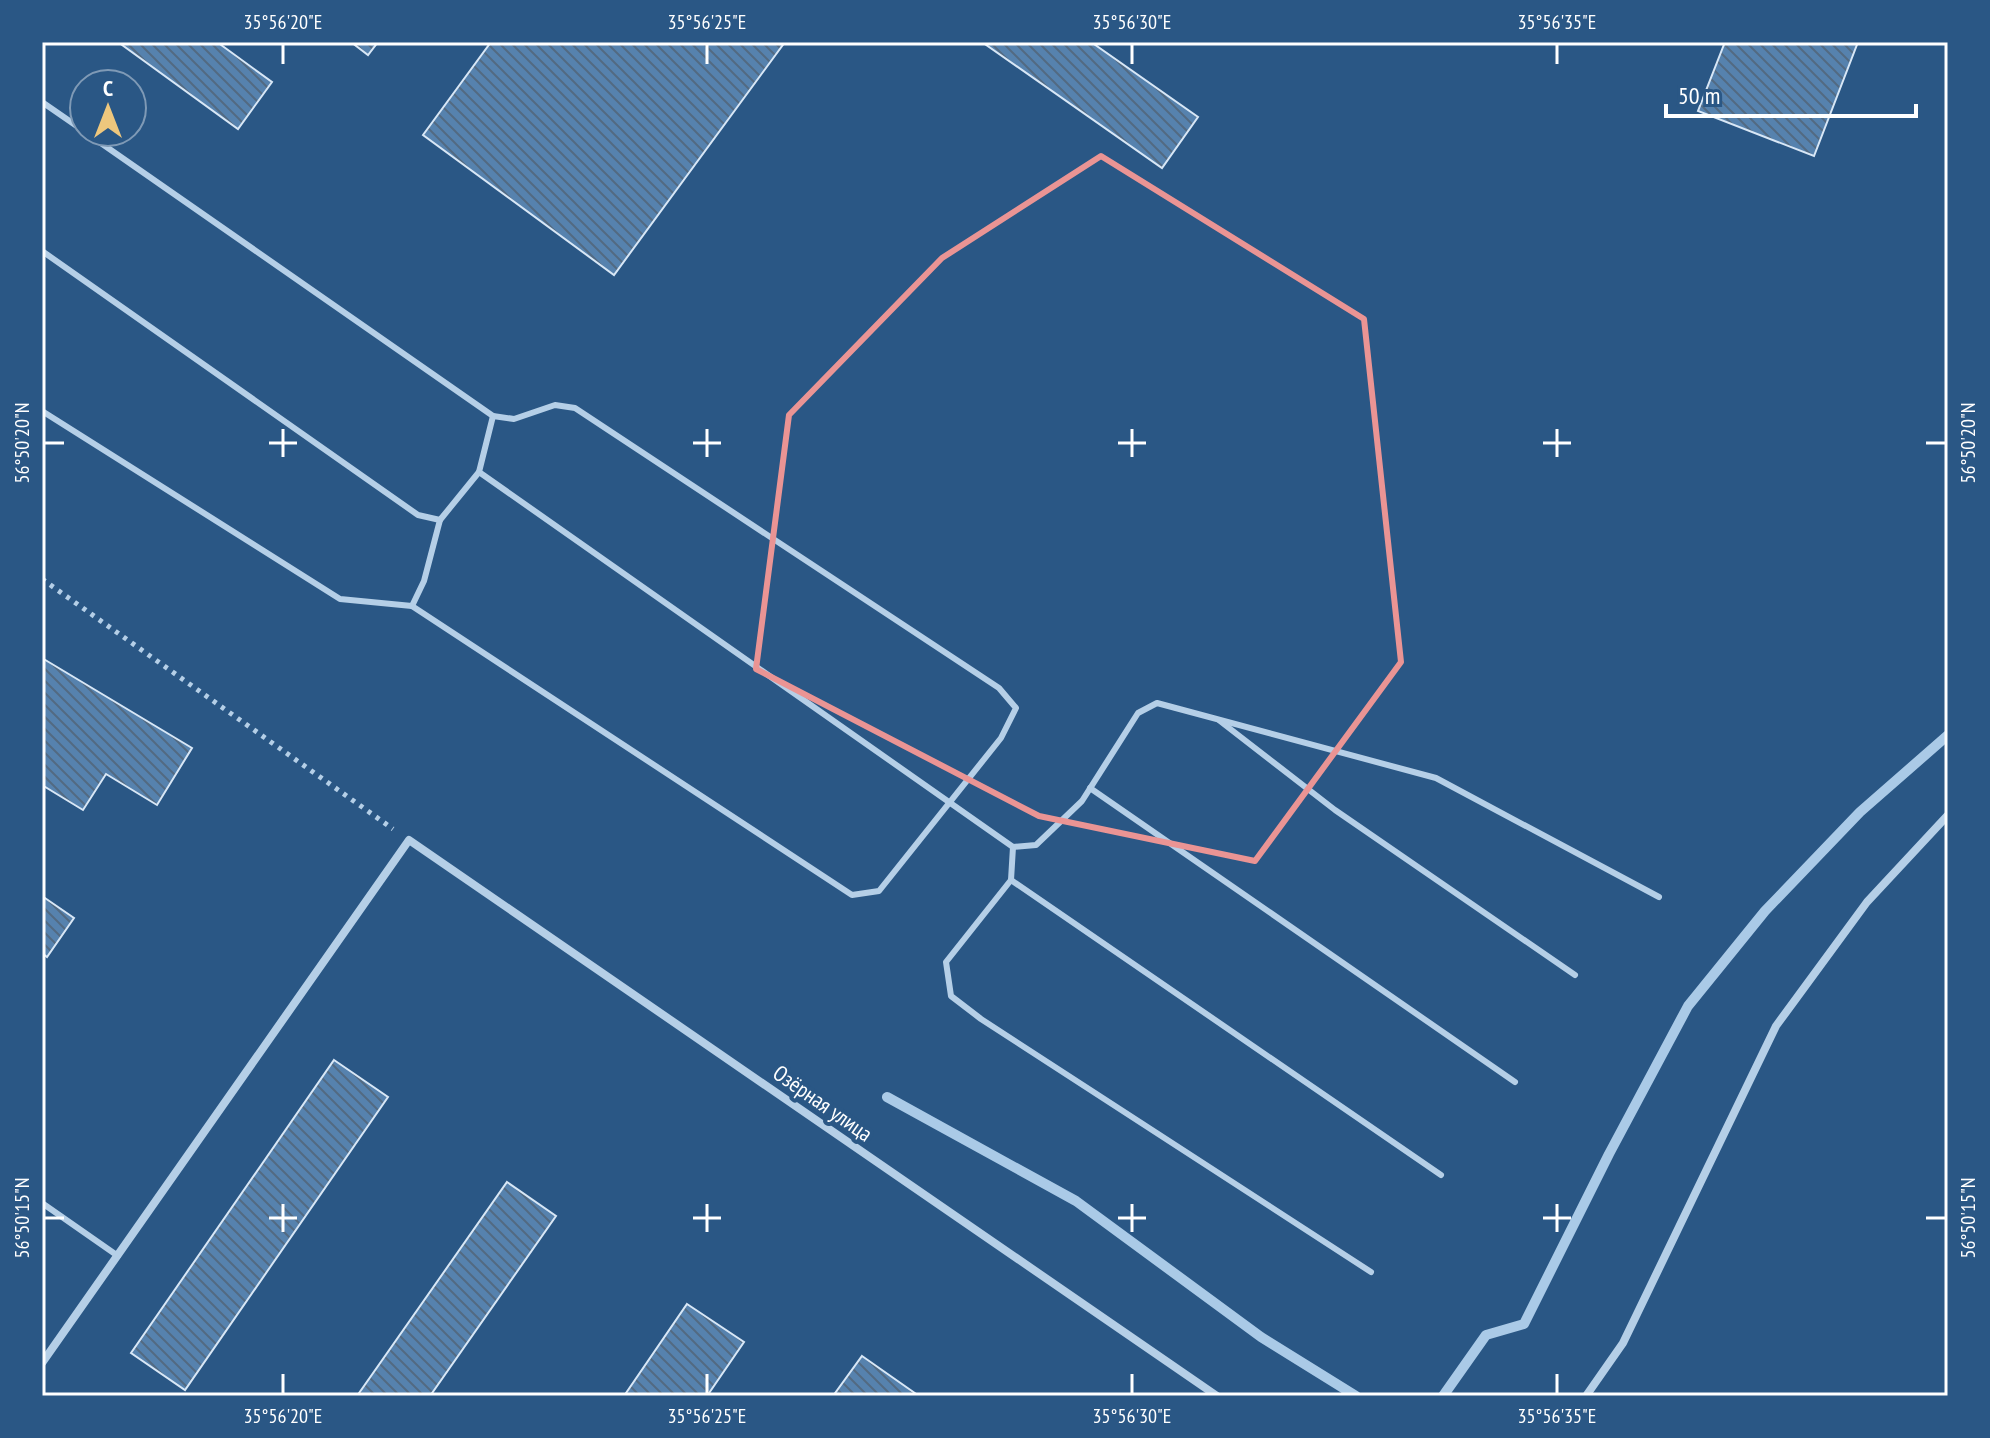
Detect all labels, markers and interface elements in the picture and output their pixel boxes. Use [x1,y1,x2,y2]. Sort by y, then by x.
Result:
text: 35°56'20"E [244,9,322,35]
text: 35°56'25"E [668,9,746,35]
text: 35°56'30"E [1093,9,1171,35]
text: 35°56'35"E [1518,9,1596,35]
north arrow [68,68,148,148]
scale bar [1666,68,1916,118]
text: С [103,74,113,102]
text: 50 m [1678,80,1720,111]
text: 56°50'20"N [9,403,35,483]
text: 56°50'20"N [1955,403,1981,483]
street label: Озёрная улица [768,1059,878,1147]
text: 56°50'15"N [9,1178,35,1258]
text: 56°50'15"N [1955,1178,1981,1258]
text: 35°56'20"E [244,1403,322,1429]
text: 35°56'25"E [668,1403,746,1429]
text: 35°56'30"E [1093,1403,1171,1429]
text: 35°56'35"E [1518,1403,1596,1429]

